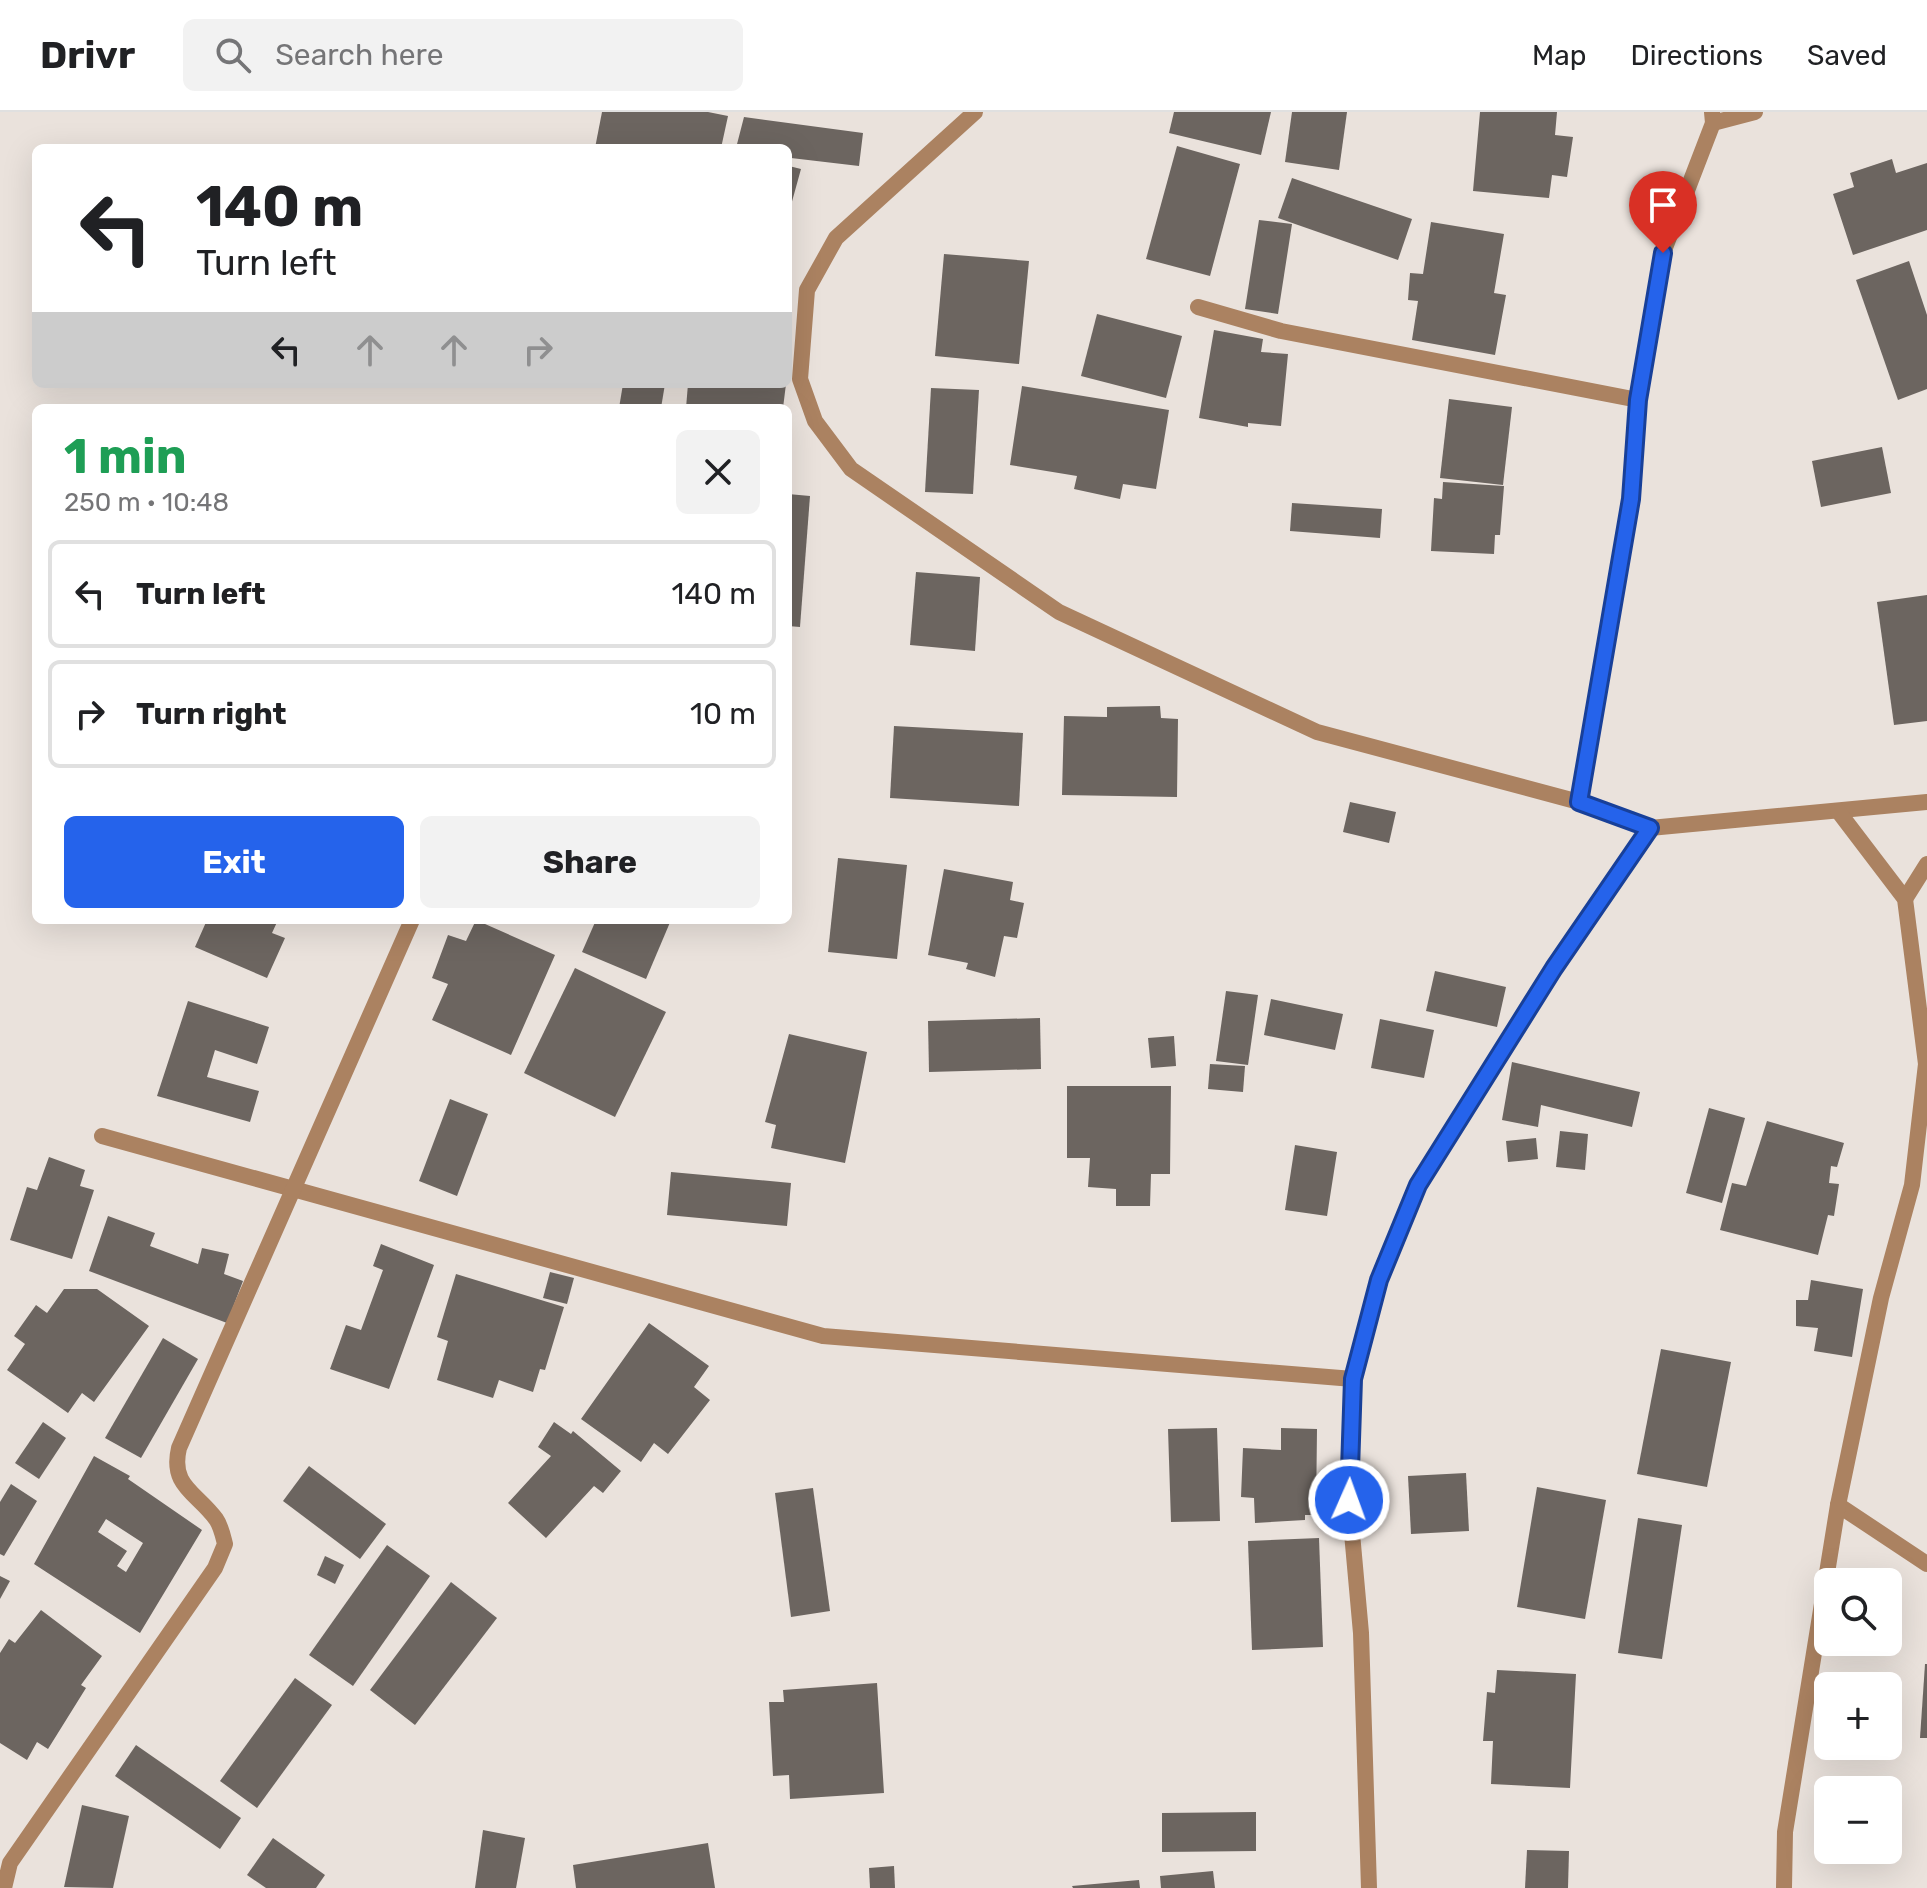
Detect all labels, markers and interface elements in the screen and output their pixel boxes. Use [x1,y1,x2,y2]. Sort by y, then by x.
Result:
search box [183,19,743,91]
text: Drivr [40,32,135,78]
icon: search [211,33,255,77]
text: Search here [275,37,444,73]
text: Map [1532,39,1586,72]
text: Directions [1630,39,1763,72]
text: Saved [1807,39,1887,72]
pin [1629,171,1697,253]
text: 140 m [196,174,363,240]
icon: left [64,176,168,280]
icon: arrive [1641,183,1685,227]
text: Turn left [196,241,337,284]
icon: left [264,328,308,372]
icon: ahead [348,328,392,372]
icon: ahead [432,328,476,372]
icon: right [516,328,560,372]
text: 1 min [64,428,187,485]
button: close [676,430,760,514]
text: 250 m · 10:48 [64,487,229,518]
icon: left [68,572,112,616]
text: Turn left [136,576,266,612]
text: 140 m [671,576,756,612]
icon: right [68,692,112,736]
text: Turn right [136,696,287,732]
text: 10 m [690,696,756,732]
button: Exit [64,816,404,908]
button: Share [420,816,760,908]
position arrow [1307,1458,1391,1542]
map controls [1814,1568,1902,1864]
button: search [1814,1568,1902,1656]
button: + [1814,1672,1902,1760]
button: − [1814,1776,1902,1864]

